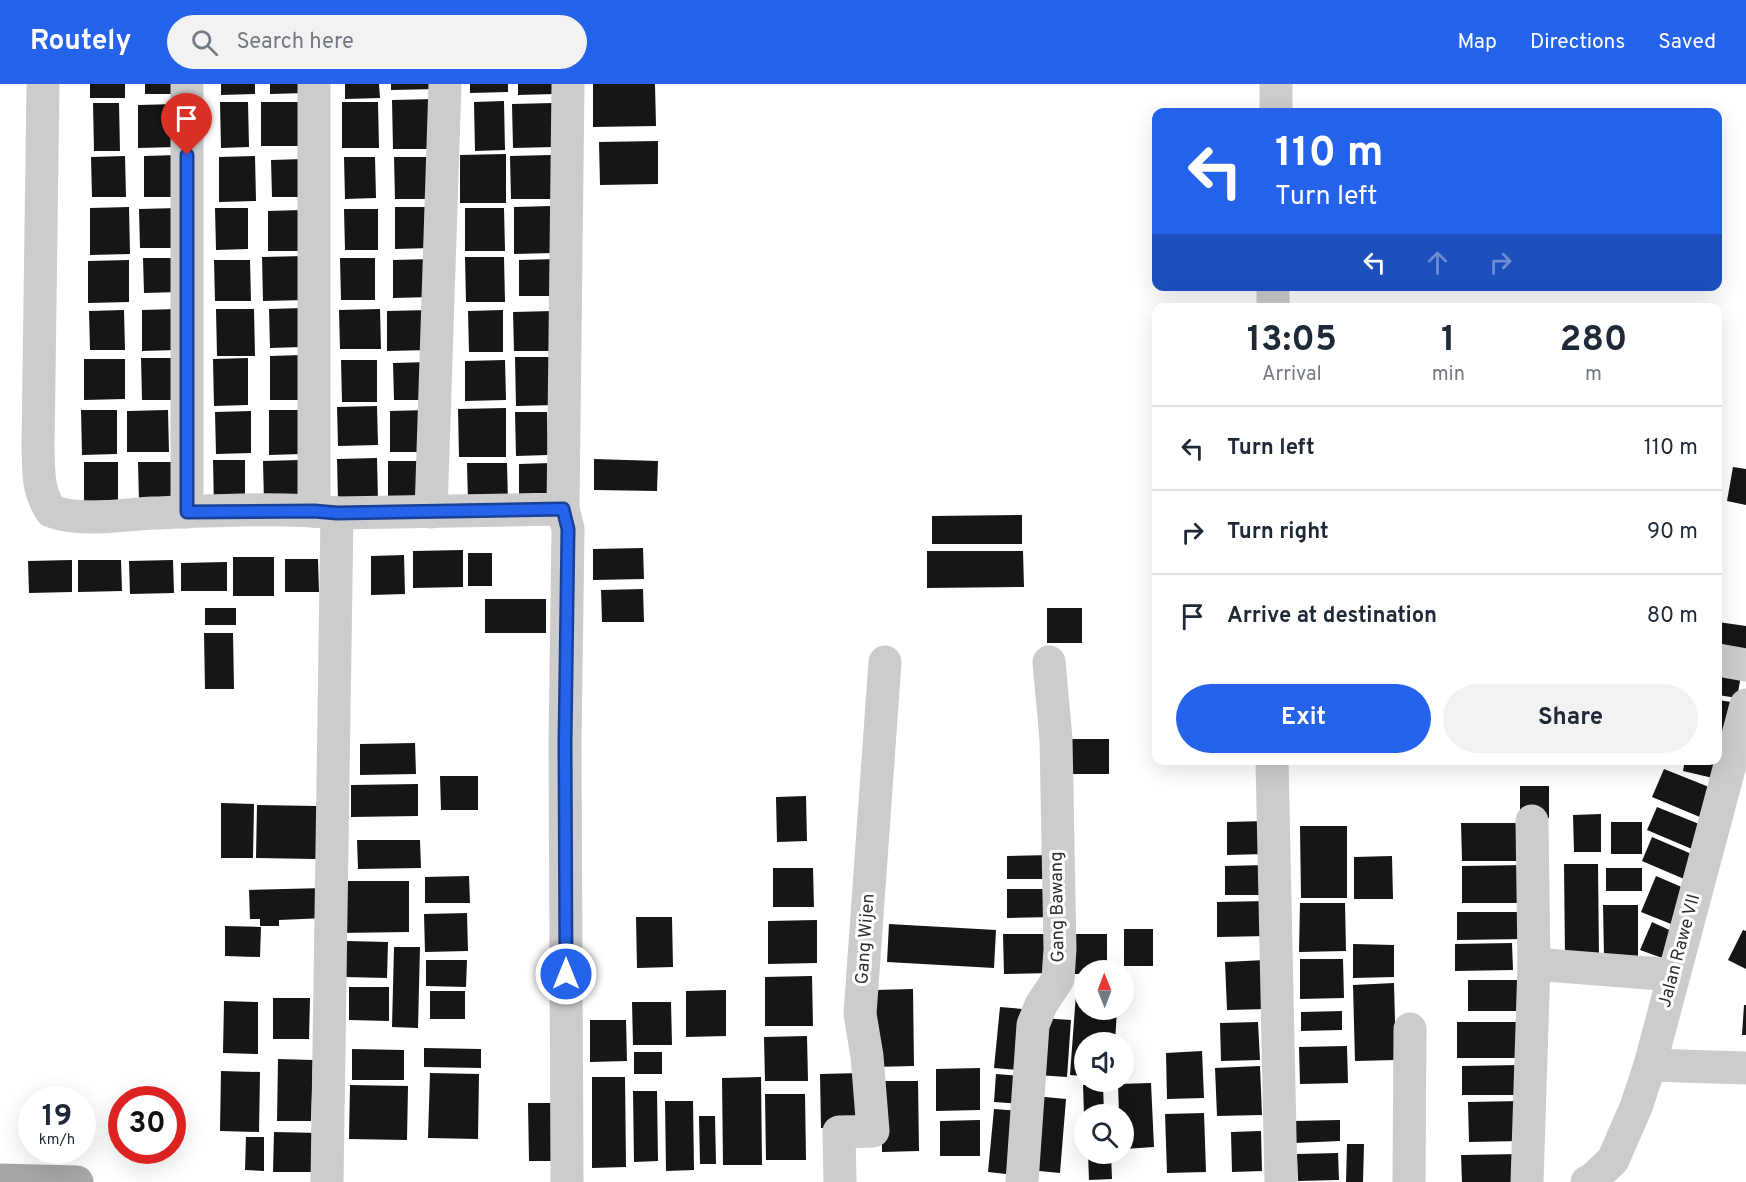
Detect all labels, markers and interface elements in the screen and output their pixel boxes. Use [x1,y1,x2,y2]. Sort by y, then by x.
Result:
search box [167,15,587,69]
text: Routely [30,24,131,60]
icon: search [188,26,221,59]
text: Search here [236,29,354,56]
text: Map [1457,29,1497,56]
text: Directions [1530,29,1625,56]
text: Saved [1658,29,1716,56]
pin [161,93,212,155]
icon: arrive [170,102,203,135]
text: 110 m [1275,128,1384,181]
icon: left [1176,132,1254,210]
text: Turn left [1275,180,1377,214]
icon: left [1358,246,1391,279]
icon: ahead [1421,246,1454,279]
icon: right [1484,246,1517,279]
text: 13:05 [1247,318,1337,364]
text: 1 [1441,318,1456,364]
text: 280 [1560,318,1627,364]
text: Arrival [1262,362,1322,388]
text: min [1432,362,1465,388]
text: m [1585,362,1602,388]
icon: left [1176,432,1209,465]
text: Turn left [1227,435,1315,462]
text: 110 m [1644,435,1698,462]
icon: right [1176,516,1209,549]
text: Turn right [1227,519,1329,546]
text: 90 m [1647,519,1698,546]
icon: arrive [1176,600,1209,633]
text: Arrive at destination [1227,603,1437,630]
text: 80 m [1647,603,1698,630]
button: Exit [1176,684,1431,753]
button: Share [1443,684,1698,753]
street label: Gang Bawang [1046,851,1070,963]
street label: Jalan Rawe VII [1654,892,1706,1010]
street label: Gang Wijen [851,893,881,985]
position arrow [534,942,598,1006]
north arrow [1074,960,1134,1020]
map controls [1074,960,1134,1164]
button: sound [1074,1032,1134,1092]
speed limit sign: 30 [108,1086,186,1164]
text: 19 [42,1099,72,1136]
button: search [1074,1104,1134,1164]
text: km/h [39,1131,75,1150]

